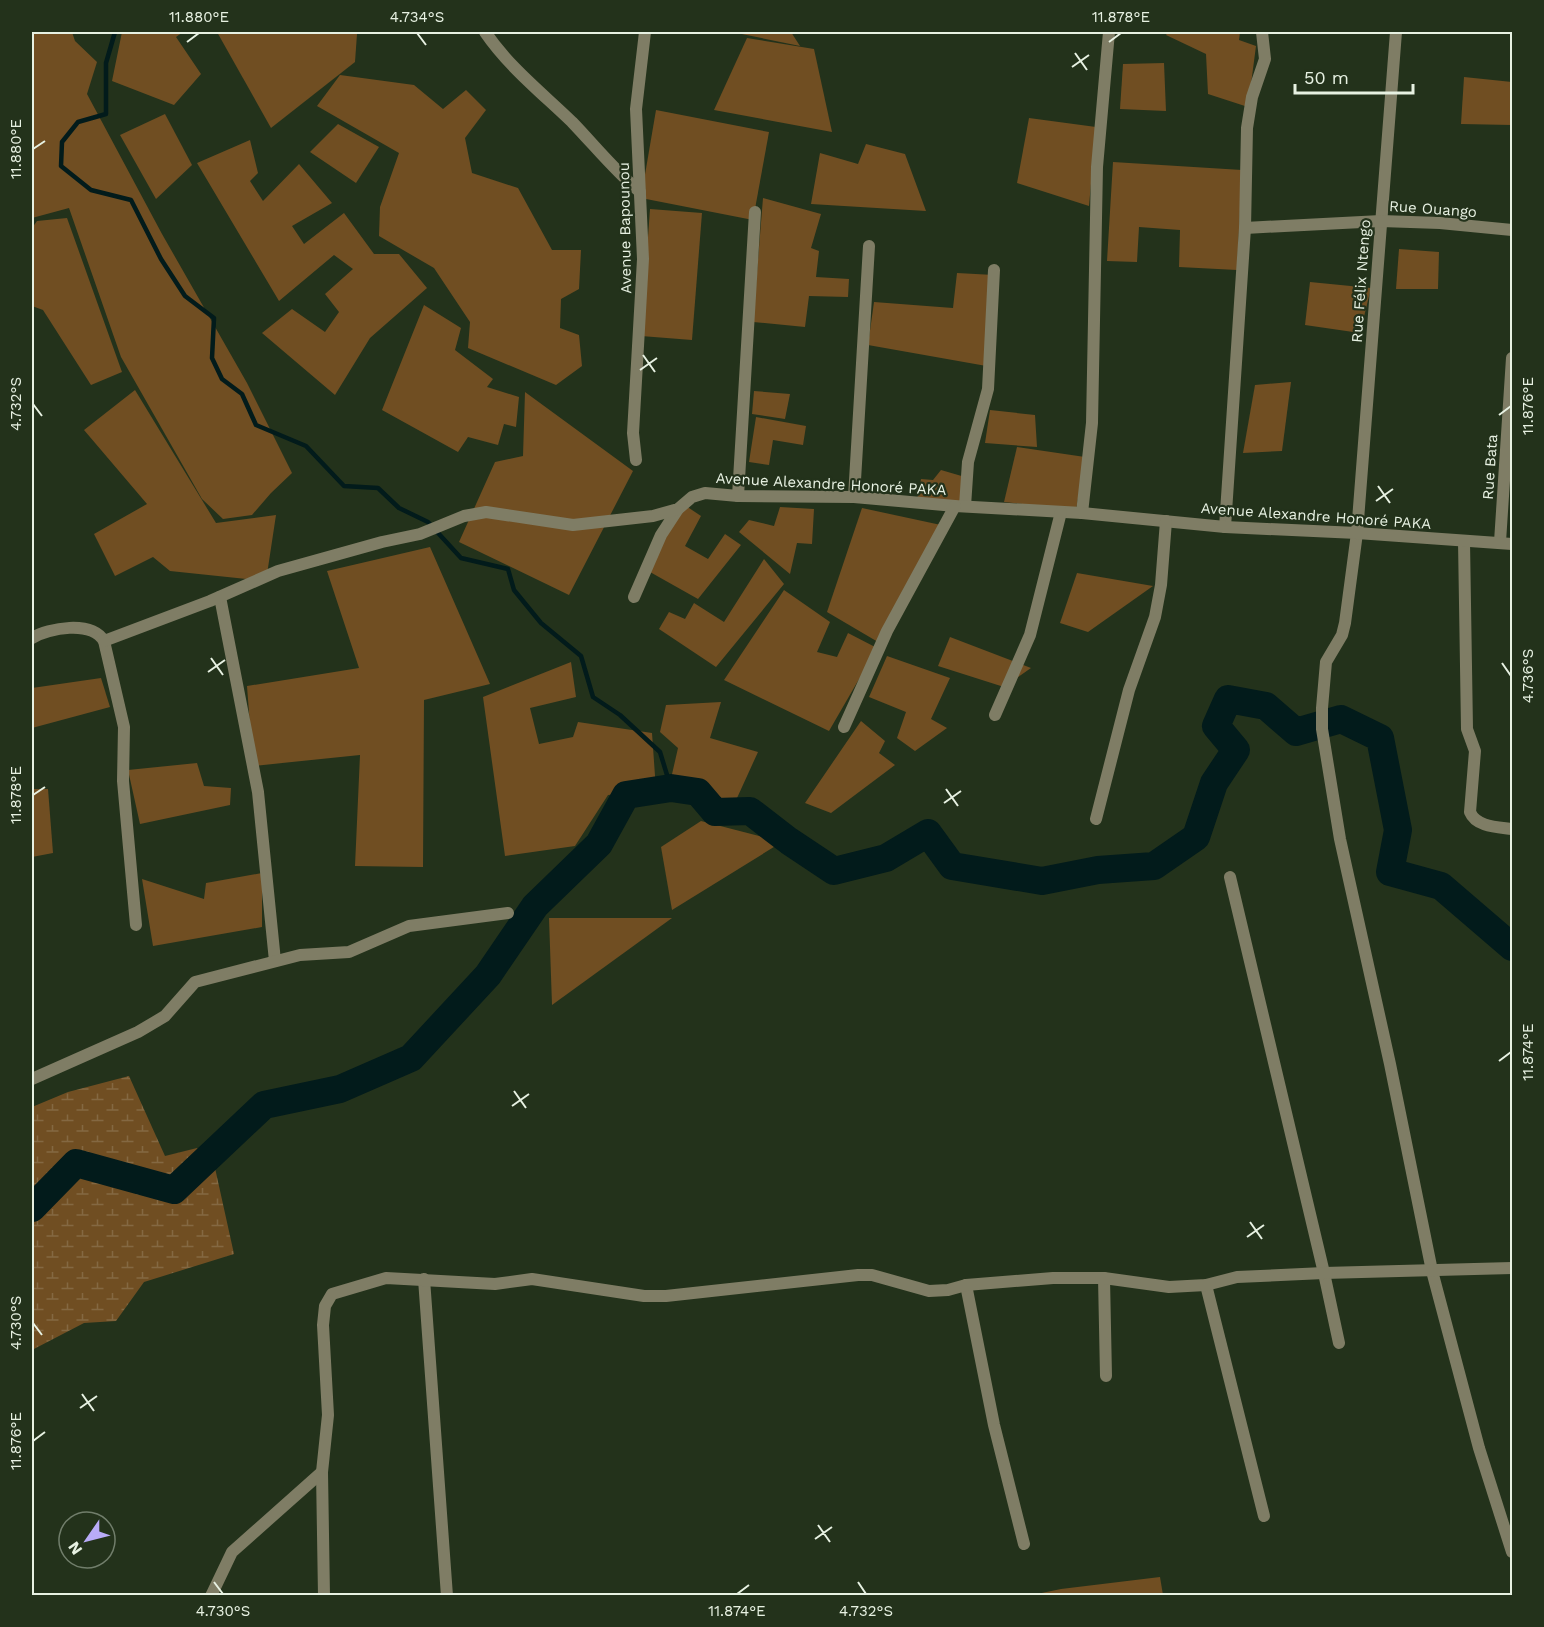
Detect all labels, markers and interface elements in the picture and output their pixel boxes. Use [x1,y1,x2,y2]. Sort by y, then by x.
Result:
text: 11.880°E [169,8,229,26]
text: 4.734°S [390,8,444,26]
text: 11.878°E [1092,8,1150,26]
scale bar [1295,57,1414,95]
text: 50 m [1304,67,1349,88]
text: 11.880°E [7,119,25,179]
street label: Avenue Bapounou [615,162,635,294]
street label: Rue Ouango [1388,197,1478,221]
street label: Rue Félix Ntengo [1348,219,1374,343]
text: 4.732°S [7,377,25,431]
text: 11.876°E [1519,377,1537,435]
street label: Rue Bata [1479,433,1501,500]
street label: Avenue Alexandre Honoré PAKA [715,469,947,499]
street label: Avenue Alexandre Honoré PAKA [1200,499,1432,533]
text: 4.736°S [1519,649,1537,703]
text: 11.878°E [7,766,25,824]
text: 11.874°E [1519,1023,1537,1081]
text: 4.730°S [7,1296,25,1350]
text: 11.876°E [7,1412,25,1470]
north arrow [57,1510,117,1570]
text: N [64,1538,86,1559]
text: 4.730°S [196,1602,250,1620]
text: 11.874°E [708,1602,766,1620]
text: 4.732°S [839,1602,893,1620]

